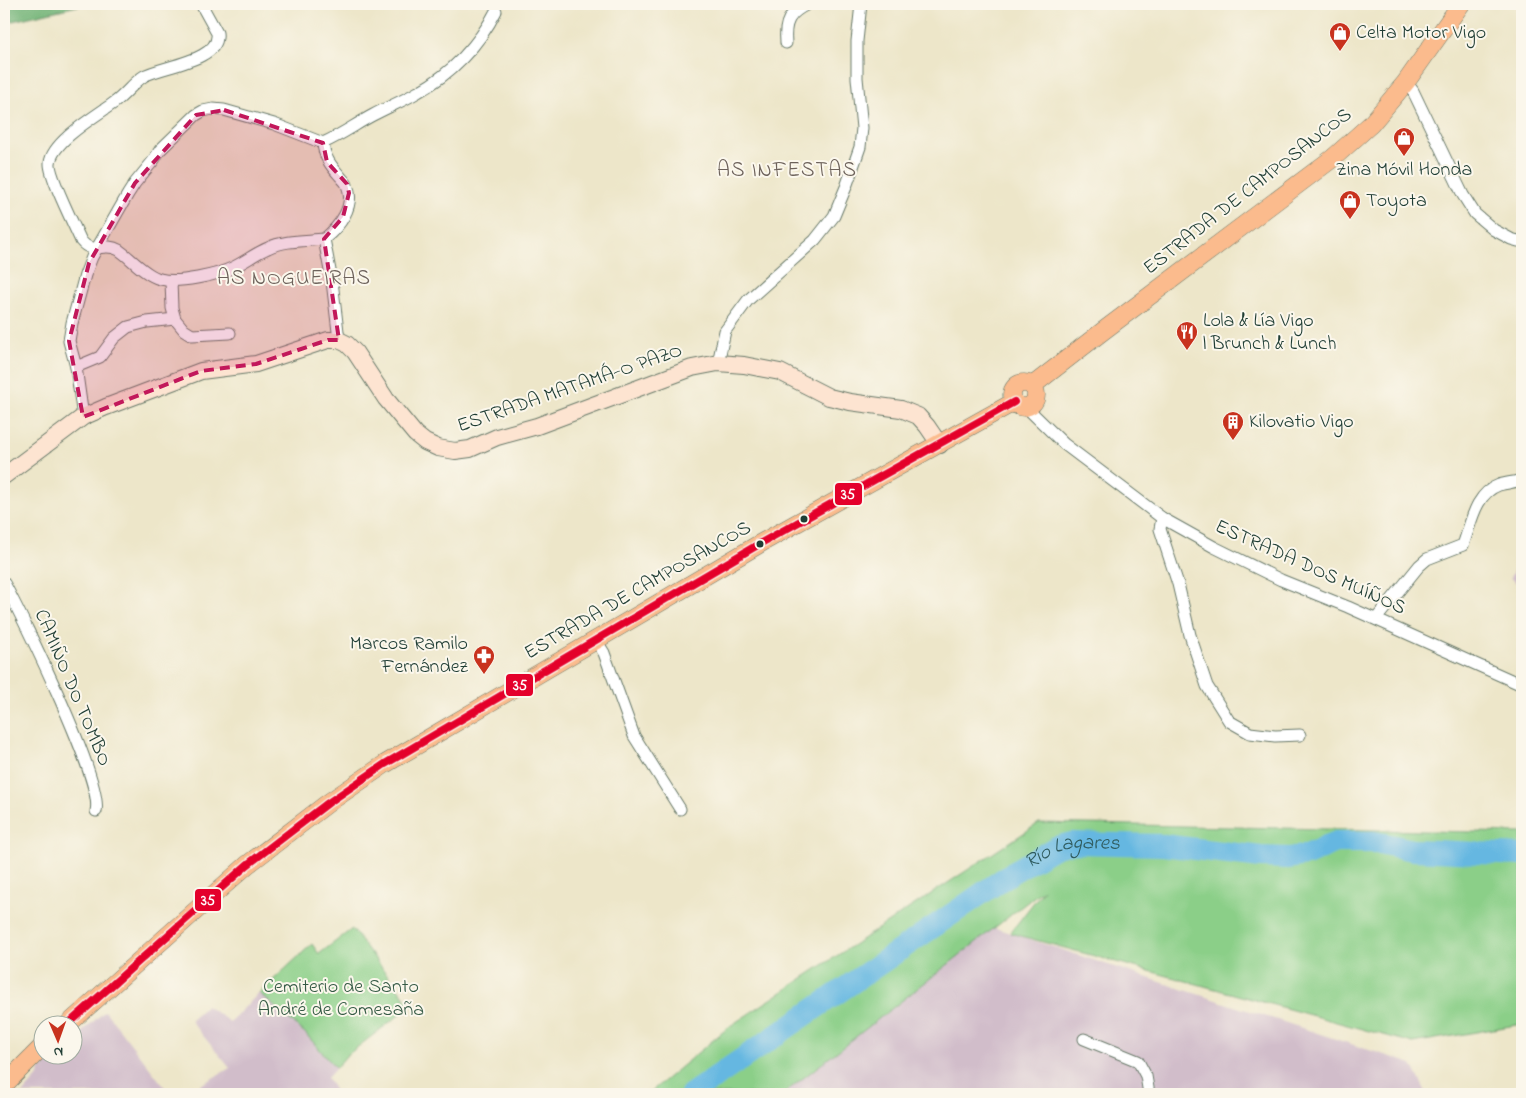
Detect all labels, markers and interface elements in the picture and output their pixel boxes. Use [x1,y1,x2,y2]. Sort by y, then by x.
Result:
place label: Celta Motor Vigo [1356,19,1486,49]
shop icon: Celta Motor Vigo [1328,21,1352,52]
street label: ESTRADA DE CAMPOSANCOS [1138,101,1359,283]
shop icon: Zina Móvil Honda [1392,126,1416,157]
district label: AS INFESTAS [717,156,857,186]
place label: Zina Móvil Honda [1336,156,1472,185]
place label: Toyota [1366,187,1427,216]
shop icon: Toyota [1338,189,1362,220]
district label: AS NOGUEIRAS [217,264,371,294]
place label: Lola & Lía Vigo | Brunch & Lunch [1203,307,1336,359]
restaurant icon: Lola & Lía Vigo | Brunch & Lunch [1175,320,1199,351]
street label: ESTRADA MATAMÁ-O PAZO [453,337,687,441]
place label: Kilovatio Vigo [1249,408,1354,438]
building icon: Kilovatio Vigo [1221,410,1245,441]
line badge: 35 [834,482,863,506]
text: 35 [840,485,855,506]
street label: ESTRADA DOS MUÍÑOS [1210,513,1410,623]
street label: ESTRADA DE CAMPOSANCOS [519,514,757,668]
unlabelled marker [799,514,809,524]
unlabelled marker [755,539,765,549]
street label: CAMIÑO DO TOMBO [26,605,118,771]
place label: Marcos Ramilo Fernández [350,630,469,682]
pharmacy icon: Marcos Ramilo Fernández [472,644,496,675]
line badge: 35 [505,673,534,697]
text: 35 [512,676,527,697]
water label: Río Lagares [1019,828,1120,877]
line badge: 35 [194,888,222,912]
text: 35 [200,891,215,912]
park label: Cemiterio de Santo André de Comesaña [258,973,424,1025]
north arrow [32,1016,82,1066]
text: N [53,1041,63,1062]

